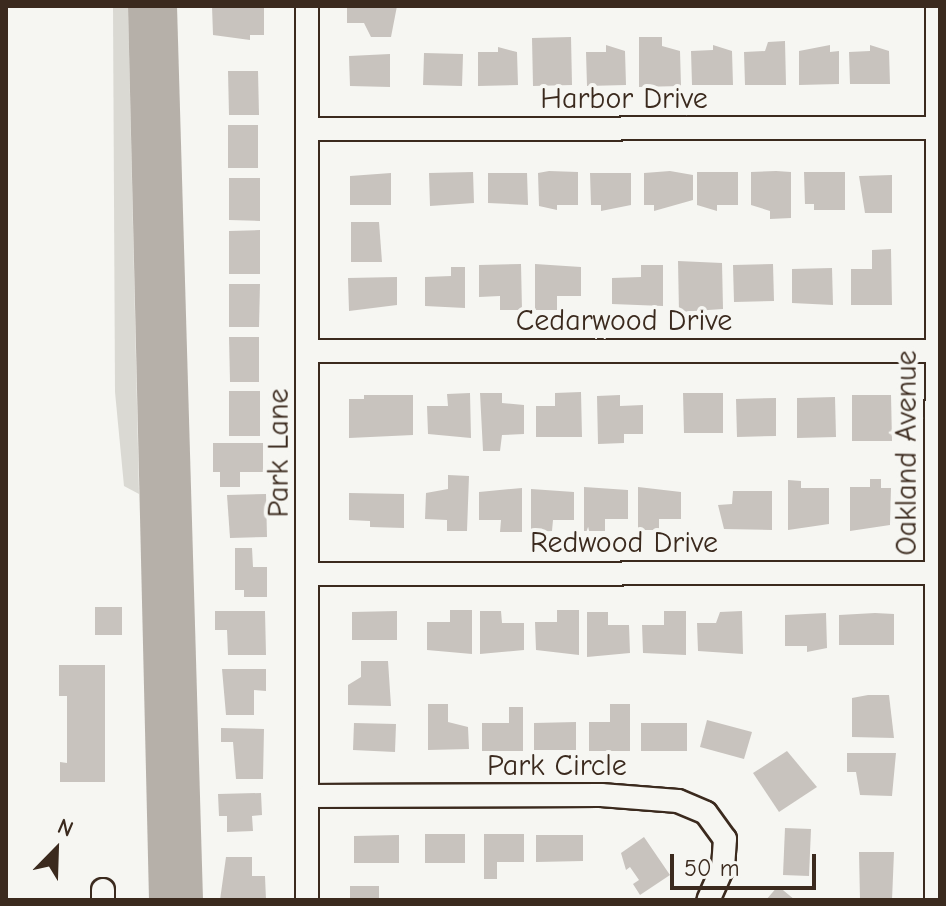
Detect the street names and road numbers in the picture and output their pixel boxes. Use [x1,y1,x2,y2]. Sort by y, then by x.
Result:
street label: Harbor Drive [540,81,708,117]
street label: Cedarwood Drive [516,303,732,339]
street label: Oakland Avenue [889,350,925,556]
street label: Park Lane [261,388,297,518]
street label: Redwood Drive [530,525,718,561]
street label: Park Circle [487,748,627,784]

